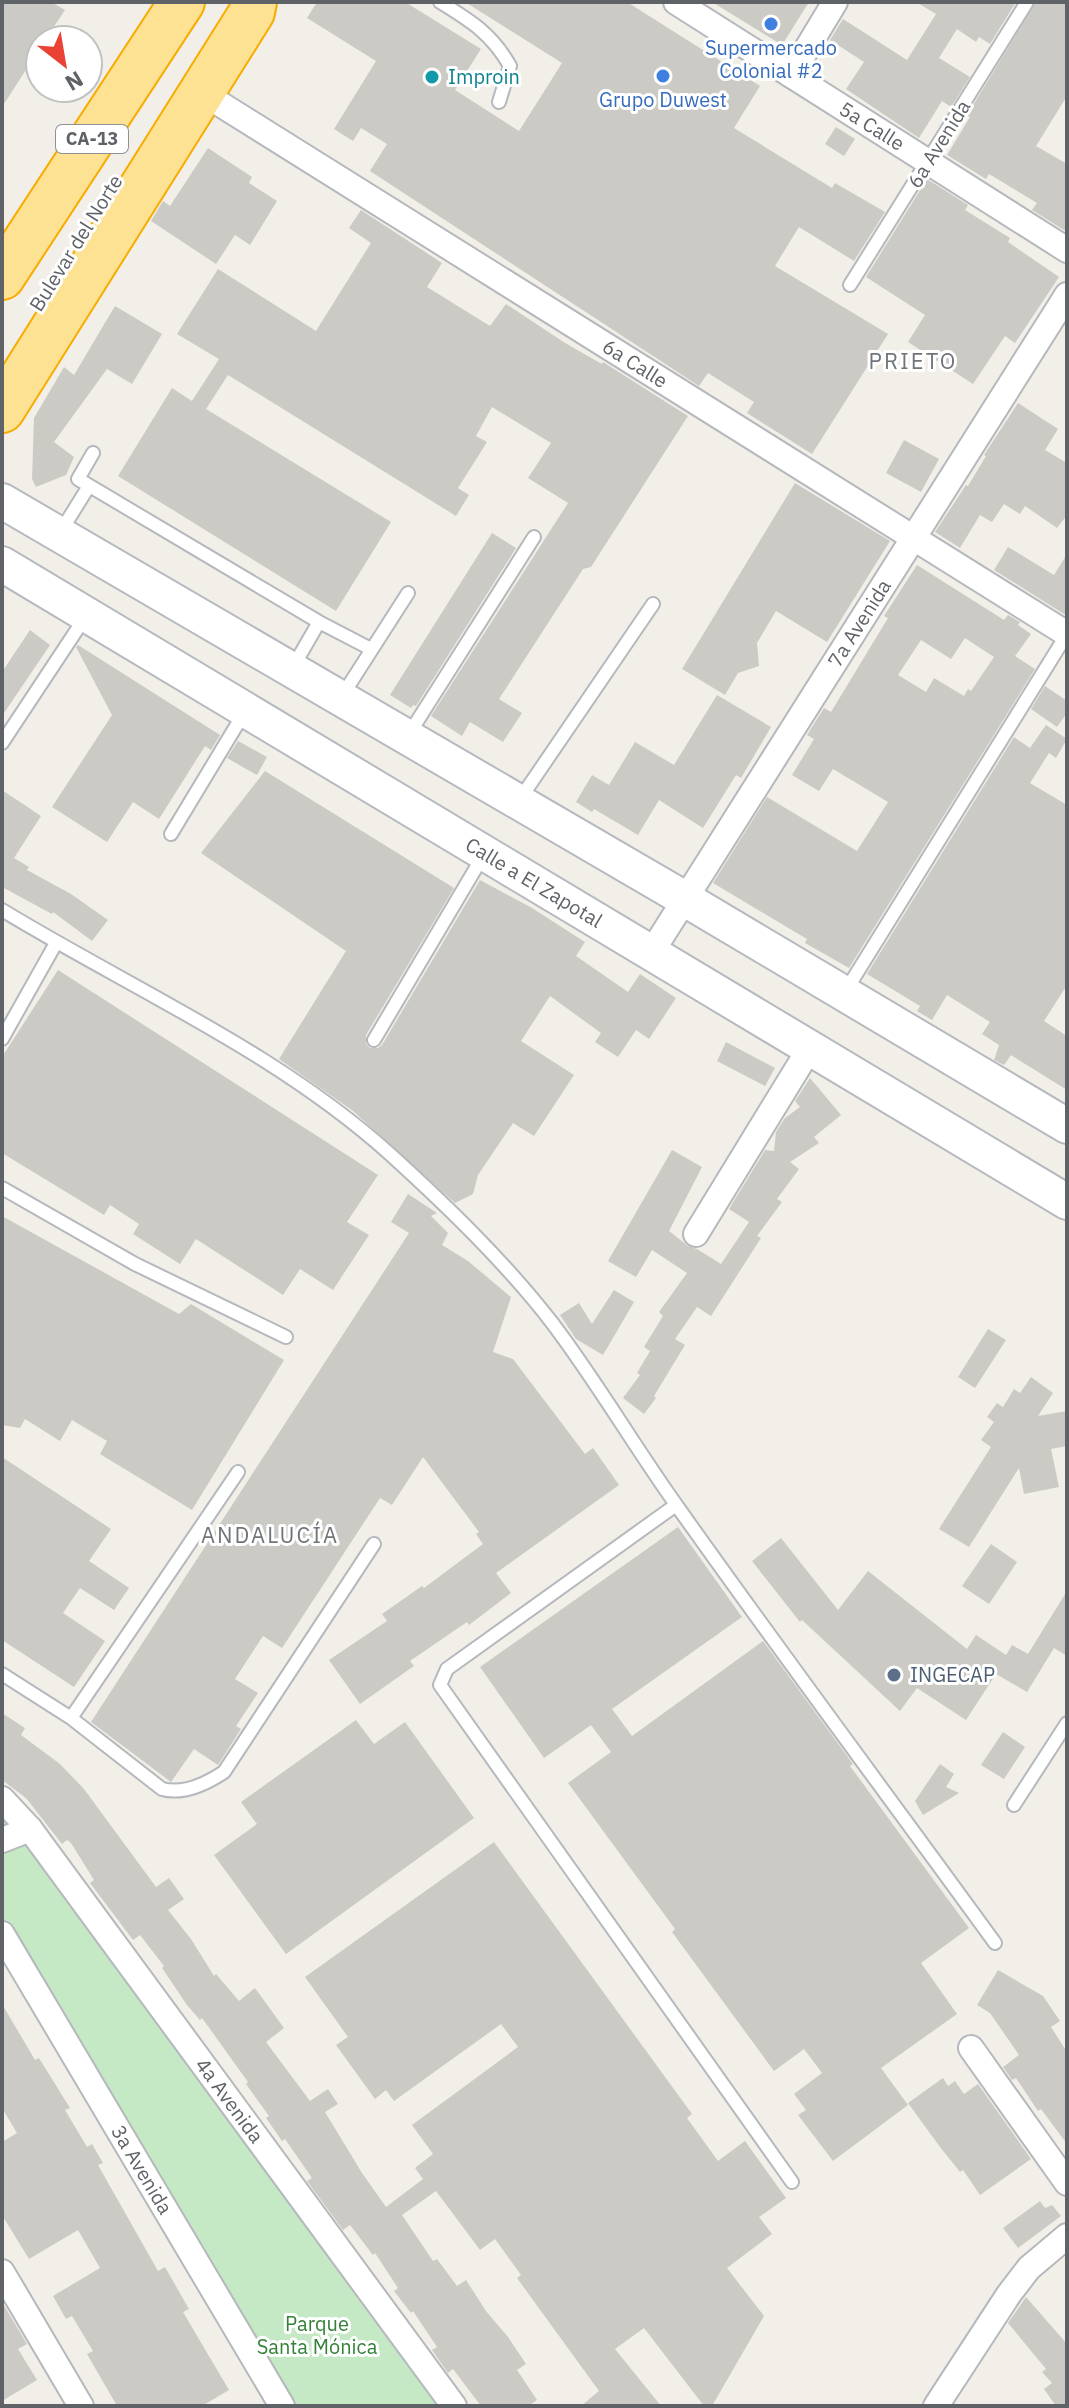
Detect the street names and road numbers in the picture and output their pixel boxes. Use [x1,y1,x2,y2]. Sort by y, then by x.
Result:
street label: 6a Avenida [901,94,976,193]
street label: 5a Calle [834,95,910,157]
road number: CA-13 [56,125,128,153]
street label: Bulevar del Norte [23,169,129,316]
street label: 6a Calle [597,333,673,394]
street label: 7a Avenida [821,574,897,672]
street label: Calle a El Zapotal [461,831,608,934]
street label: 4a Avenida [190,2052,270,2148]
street label: 3a Avenida [105,2120,179,2219]

